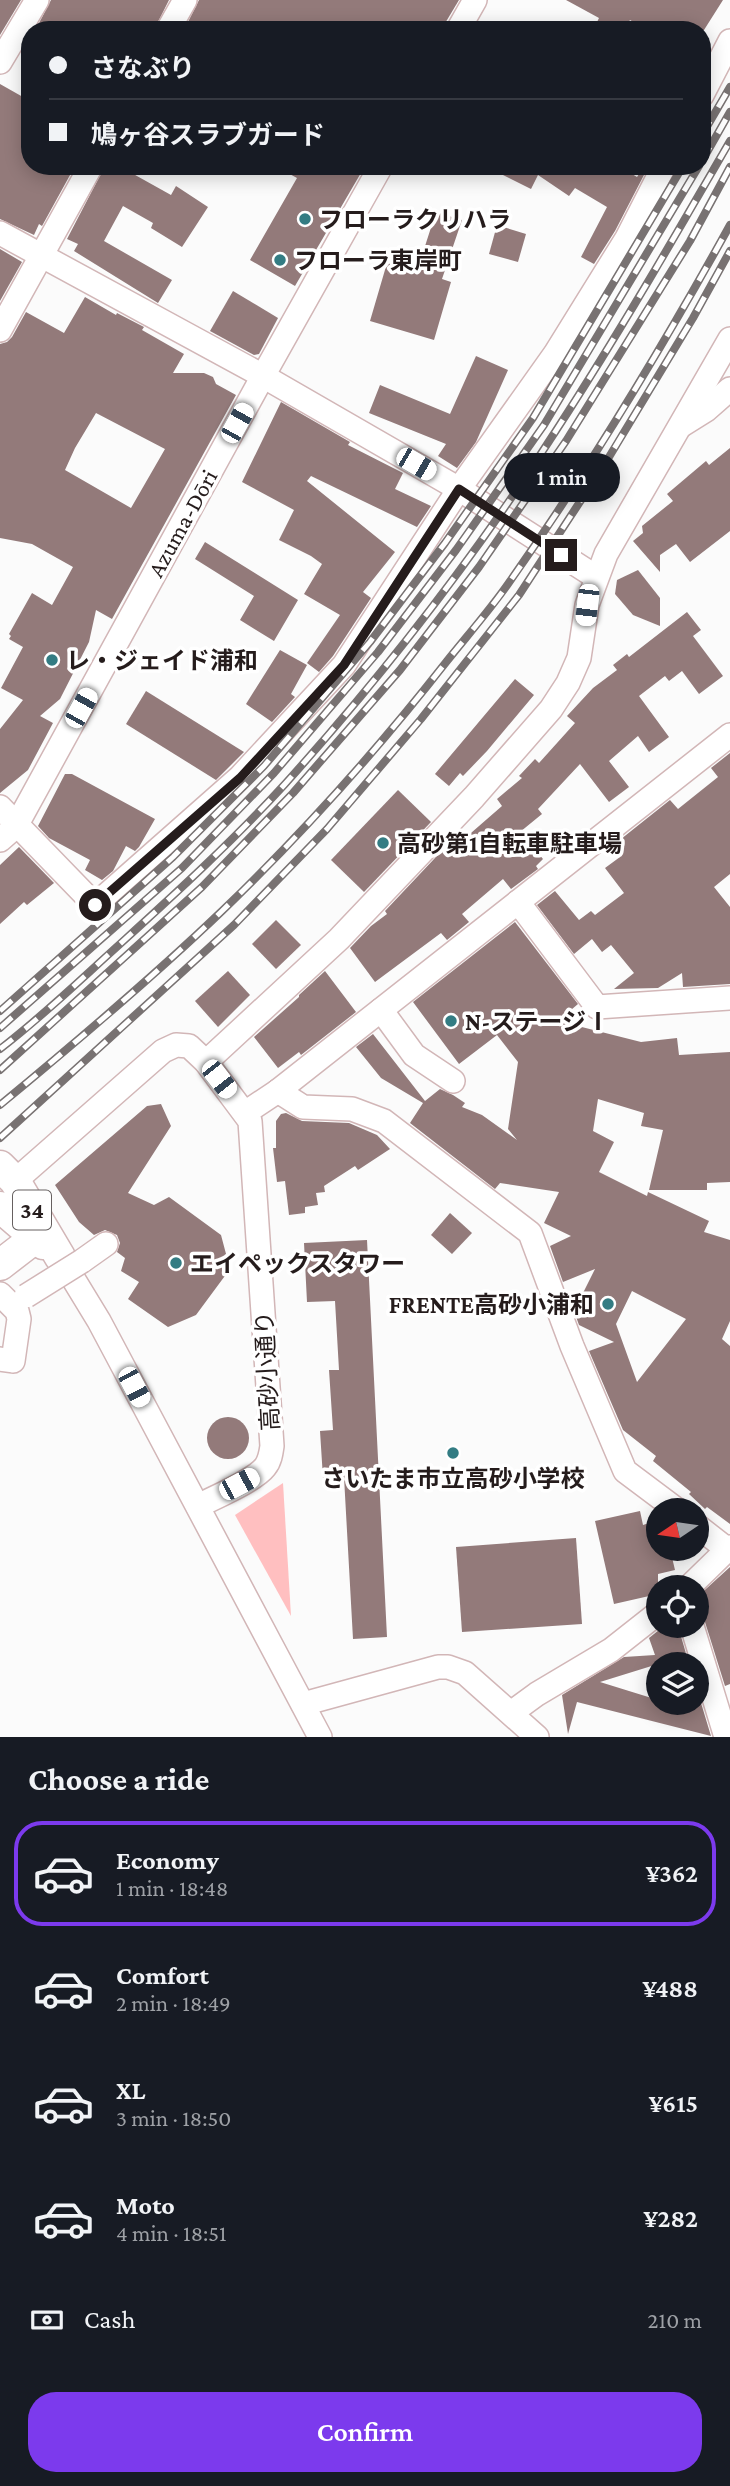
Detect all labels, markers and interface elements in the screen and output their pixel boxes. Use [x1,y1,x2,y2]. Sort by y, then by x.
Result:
text: さなぶり [91,54,195,83]
text: 鳩ヶ谷スラブガード [91,121,325,150]
place label: フローラクリハラ [319,206,511,233]
marker: フローラクリハラ [297,211,313,227]
place label: フローラ東岸町 [294,247,462,274]
marker: フローラ東岸町 [272,252,288,268]
car [218,400,257,446]
car [393,444,440,484]
callout: 1 min [503,454,619,503]
text: 1 min [536,464,588,490]
street label: Azuma-Dōri [141,465,223,581]
route end [545,539,577,571]
car [575,583,600,627]
place label: レ・ジェイド浦和 [66,647,258,674]
marker: レ・ジェイド浦和 [44,652,60,668]
car [62,685,101,731]
place label: 高砂第1自転車駐車場 [397,830,622,857]
marker: 高砂第1自転車駐車場 [375,835,391,851]
route start [79,889,111,921]
place label: N-ステージⅠ [465,1008,610,1035]
marker: N-ステージⅠ [443,1013,459,1029]
car [198,1056,241,1102]
road number: 34 [13,1190,51,1230]
place label: エイペックスタワー [190,1250,405,1277]
marker: エイペックスタワー [168,1255,184,1271]
place label: FRENTE高砂小浦和 [389,1291,594,1318]
marker: FRENTE高砂小浦和 [600,1296,616,1312]
street label: 高砂小通り [250,1310,284,1432]
car [115,1364,154,1410]
marker: さいたま市立高砂小学校 [445,1445,461,1461]
car [216,1465,263,1503]
place label: さいたま市立高砂小学校 [321,1465,585,1492]
north arrow [646,1498,709,1561]
map controls [646,1498,709,1715]
button: locate [646,1575,709,1638]
button: layers [646,1652,709,1715]
text: Choose a ride [28,1761,209,1797]
icon: car [32,1842,95,1905]
text: Economy [116,1846,219,1875]
text: ¥362 [646,1859,698,1888]
text: 1 min · 18:48 [116,1875,228,1901]
icon: car [32,1957,95,2020]
text: Comfort [116,1961,209,1990]
text: ¥488 [643,1974,698,2003]
text: 2 min · 18:49 [116,1990,231,2016]
icon: car [32,2072,95,2135]
text: XL [116,2076,145,2105]
text: ¥615 [649,2089,698,2118]
text: 3 min · 18:50 [116,2105,231,2131]
icon: car [32,2187,95,2250]
text: Moto [116,2191,175,2220]
text: ¥282 [644,2204,698,2233]
text: 4 min · 18:51 [116,2220,227,2246]
icon: cash [28,2301,66,2339]
text: Cash [84,2305,135,2334]
text: 210 m [648,2307,702,2333]
button: Confirm [28,2392,702,2472]

